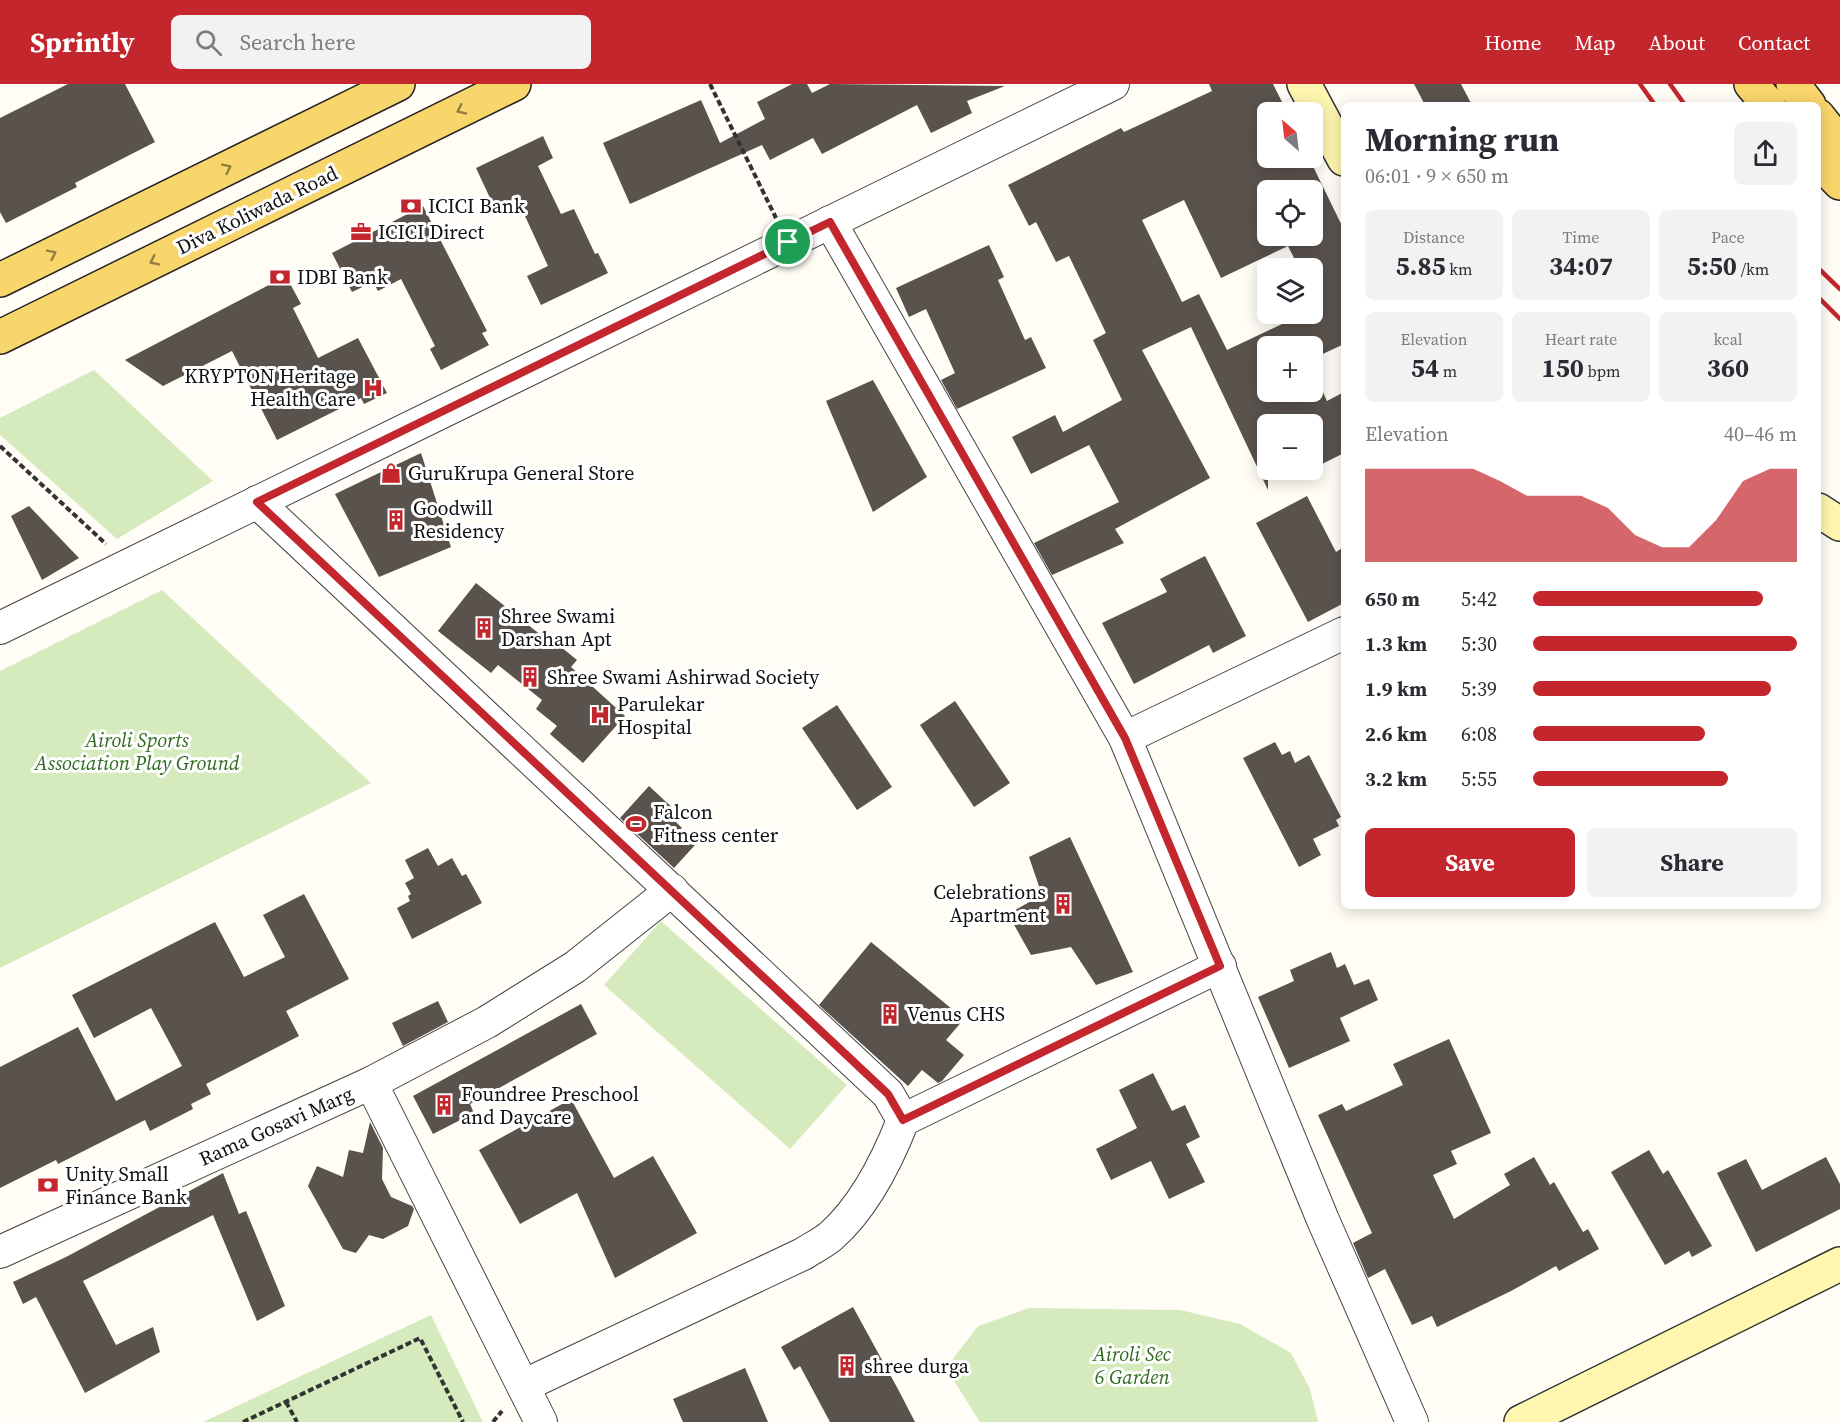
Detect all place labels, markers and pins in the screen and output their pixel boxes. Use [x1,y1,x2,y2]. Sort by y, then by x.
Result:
place label: ICICI Bank [428,192,525,220]
bank icon: ICICI Bank [399,194,423,218]
pin [762,216,813,267]
place label: ICICI Direct [378,218,485,246]
office icon: ICICI Direct [349,220,373,244]
place label: IDBI Bank [297,263,388,291]
bank icon: IDBI Bank [268,265,292,289]
place label: KRYPTON Heritage Health Care [184,362,356,413]
hospital icon: KRYPTON Heritage Health Care [361,376,385,400]
place label: GuruKrupa General Store [408,459,634,487]
shop icon: GuruKrupa General Store [379,461,403,485]
place label: Goodwill Residency [413,494,505,545]
building icon: Goodwill Residency [384,508,408,532]
place label: Shree Swami Darshan Apt [501,602,615,653]
building icon: Shree Swami Darshan Apt [472,616,496,640]
place label: Shree Swami Ashirwad Society [547,663,820,691]
building icon: Shree Swami Ashirwad Society [518,665,542,689]
place label: Parulekar Hospital [617,690,705,741]
hospital icon: Parulekar Hospital [588,703,612,727]
place label: Falcon Fitness center [653,798,779,849]
sports icon: Falcon Fitness center [624,812,648,836]
place label: Celebrations Apartment [933,878,1046,929]
building icon: Celebrations Apartment [1051,892,1075,916]
place label: Venus CHS [907,1000,1005,1028]
building icon: Venus CHS [878,1002,902,1026]
place label: Foundree Preschool and Daycare [461,1080,639,1131]
building icon: Foundree Preschool and Daycare [432,1093,456,1117]
place label: Unity Small Finance Bank [65,1160,187,1211]
bank icon: Unity Small Finance Bank [36,1173,60,1197]
place label: shree durga [864,1352,970,1380]
building icon: shree durga [835,1354,859,1378]

